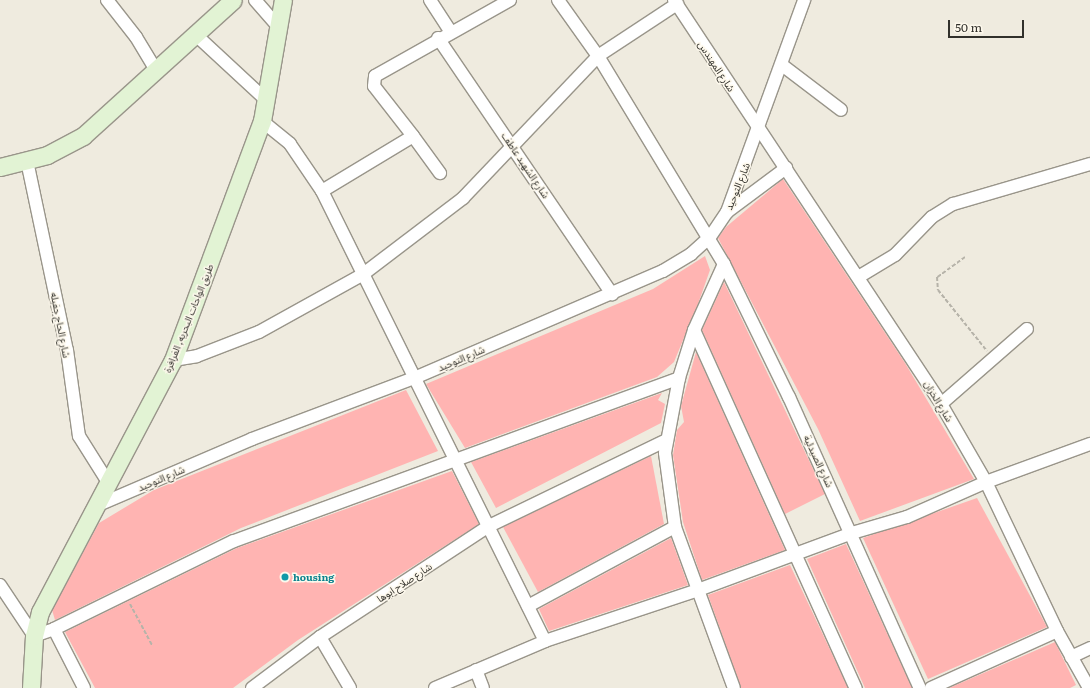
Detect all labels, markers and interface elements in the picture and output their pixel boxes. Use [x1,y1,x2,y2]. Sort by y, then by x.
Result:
scale bar [950,12,1026,38]
text: 50 m [955,18,982,36]
street label: شارع المهندس [696,38,738,94]
street label: شارع الشهيد عاطف [500,130,552,200]
street label: شارع التوحيد [722,161,752,211]
street label: طريق الواحات البحريه, الفرافرة [161,262,215,374]
street label: شارع الحاج جفيله [49,291,73,359]
street label: شارع التوحيد [436,343,486,373]
street label: شارع الخزان [922,378,956,424]
street label: شارع الصيدلية [802,433,836,489]
street label: شارع التوحيد [136,463,186,493]
street label: شارع صلاح ابوها [374,560,434,604]
place label: housing [293,571,334,583]
marker: housing [280,572,290,582]

